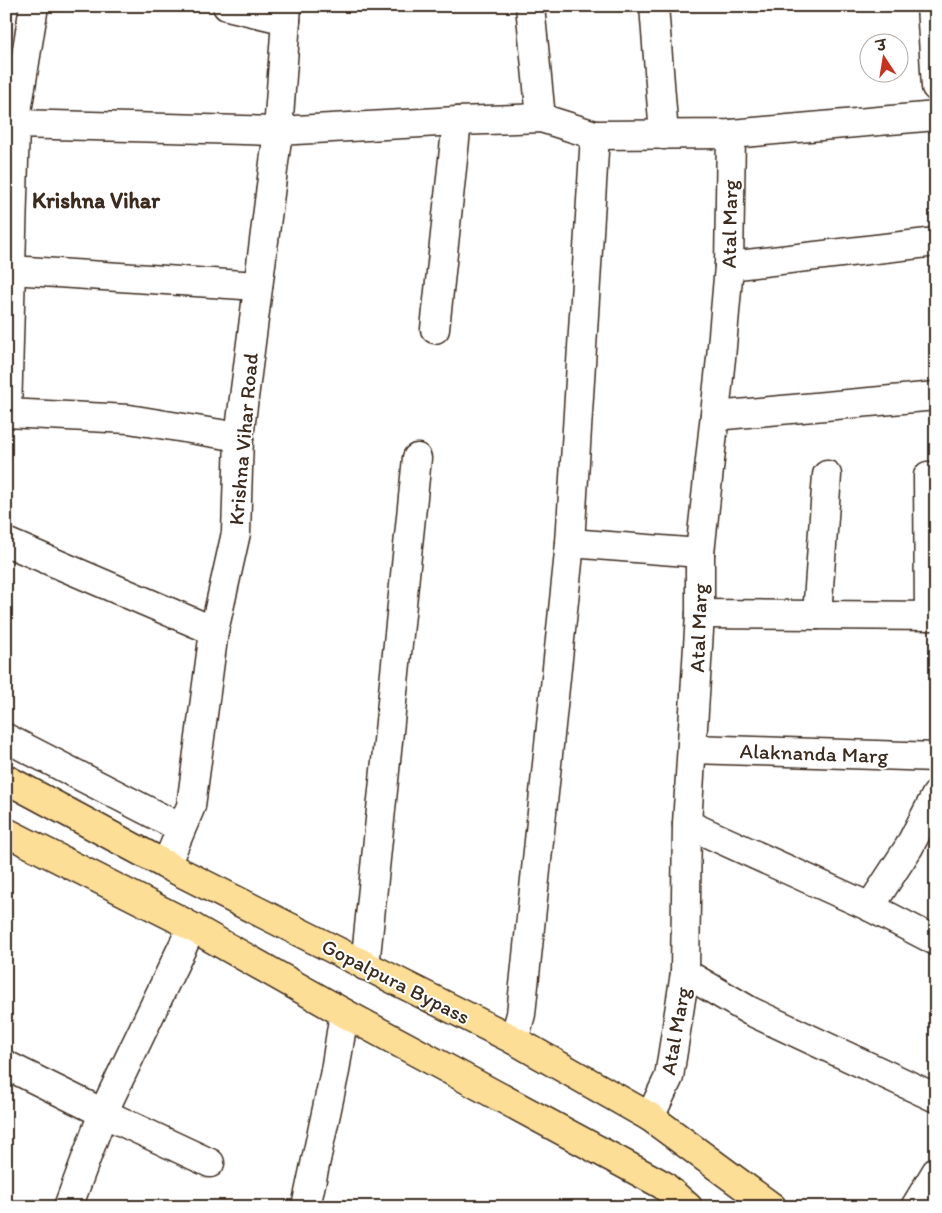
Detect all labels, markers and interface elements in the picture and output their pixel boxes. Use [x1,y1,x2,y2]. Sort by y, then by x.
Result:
north arrow [860,32,910,82]
text: उ [873,36,889,55]
street label: Atal Marg [716,179,742,269]
district label: Krishna Vihar [32,187,161,214]
street label: Krishna Vihar Road [223,351,263,526]
street label: Atal Marg [684,583,712,673]
street label: Alaknanda Marg [739,738,889,768]
street label: Gopalpura Bypass [318,933,474,1029]
street label: Atal Marg [655,985,695,1077]

